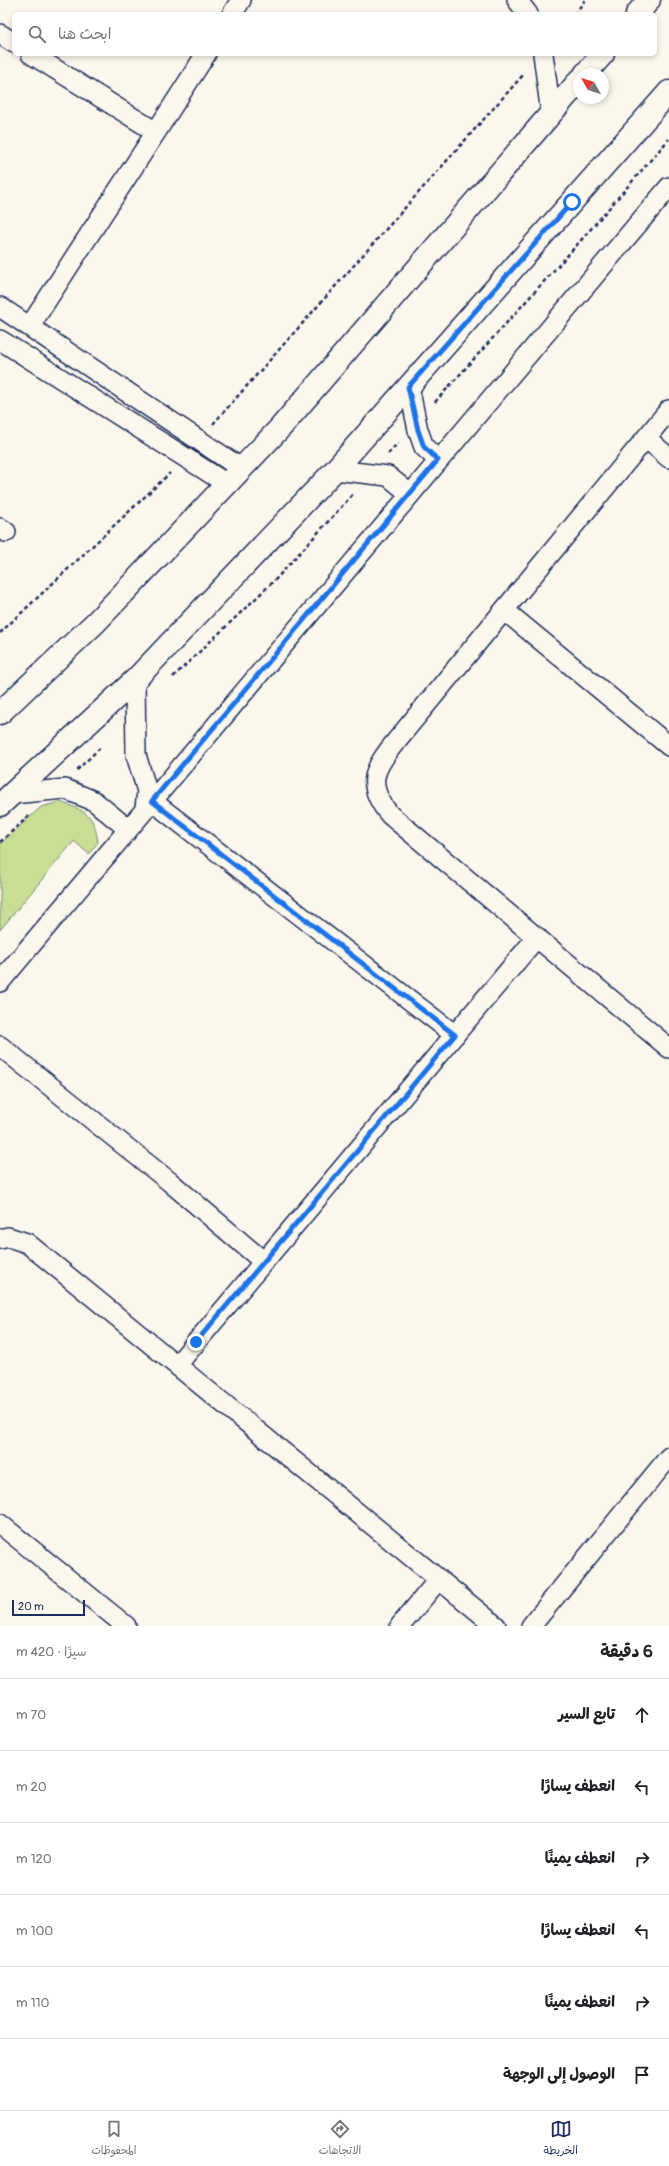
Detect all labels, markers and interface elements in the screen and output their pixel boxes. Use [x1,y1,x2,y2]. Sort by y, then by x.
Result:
search box [12,12,657,56]
icon: search [26,23,48,45]
text: ابحث هنا [58,25,111,44]
north arrow [573,68,609,104]
route start [563,193,581,211]
route end [187,1333,205,1351]
scale bar [12,1598,85,1617]
text: 20 m [18,1600,44,1613]
text: 6 دقيقة [600,1641,653,1662]
text: سيرًا · 420 m [16,1644,87,1660]
icon: ahead [631,1704,653,1726]
text: تابع السير [558,1705,615,1724]
text: 70 m [16,1707,46,1723]
icon: left [631,1776,653,1798]
text: انعطف يسارًا [541,1777,615,1796]
text: 20 m [16,1779,47,1795]
icon: right [631,1848,653,1870]
text: انعطف يمينًا [545,1849,615,1868]
text: 120 m [16,1851,52,1867]
icon: left [631,1920,653,1942]
text: انعطف يسارًا [541,1921,615,1940]
text: 100 m [16,1923,53,1939]
icon: right [631,1992,653,2014]
text: انعطف يمينًا [545,1993,615,2012]
text: 110 m [16,1995,49,2011]
icon: arrive [631,2064,653,2086]
text: الوصول إلى الوجهة [503,2065,615,2084]
tab: المحفوظات [91,2118,136,2160]
tab: الاتجاهات [319,2118,361,2160]
tab: الخريطة [544,2118,578,2160]

